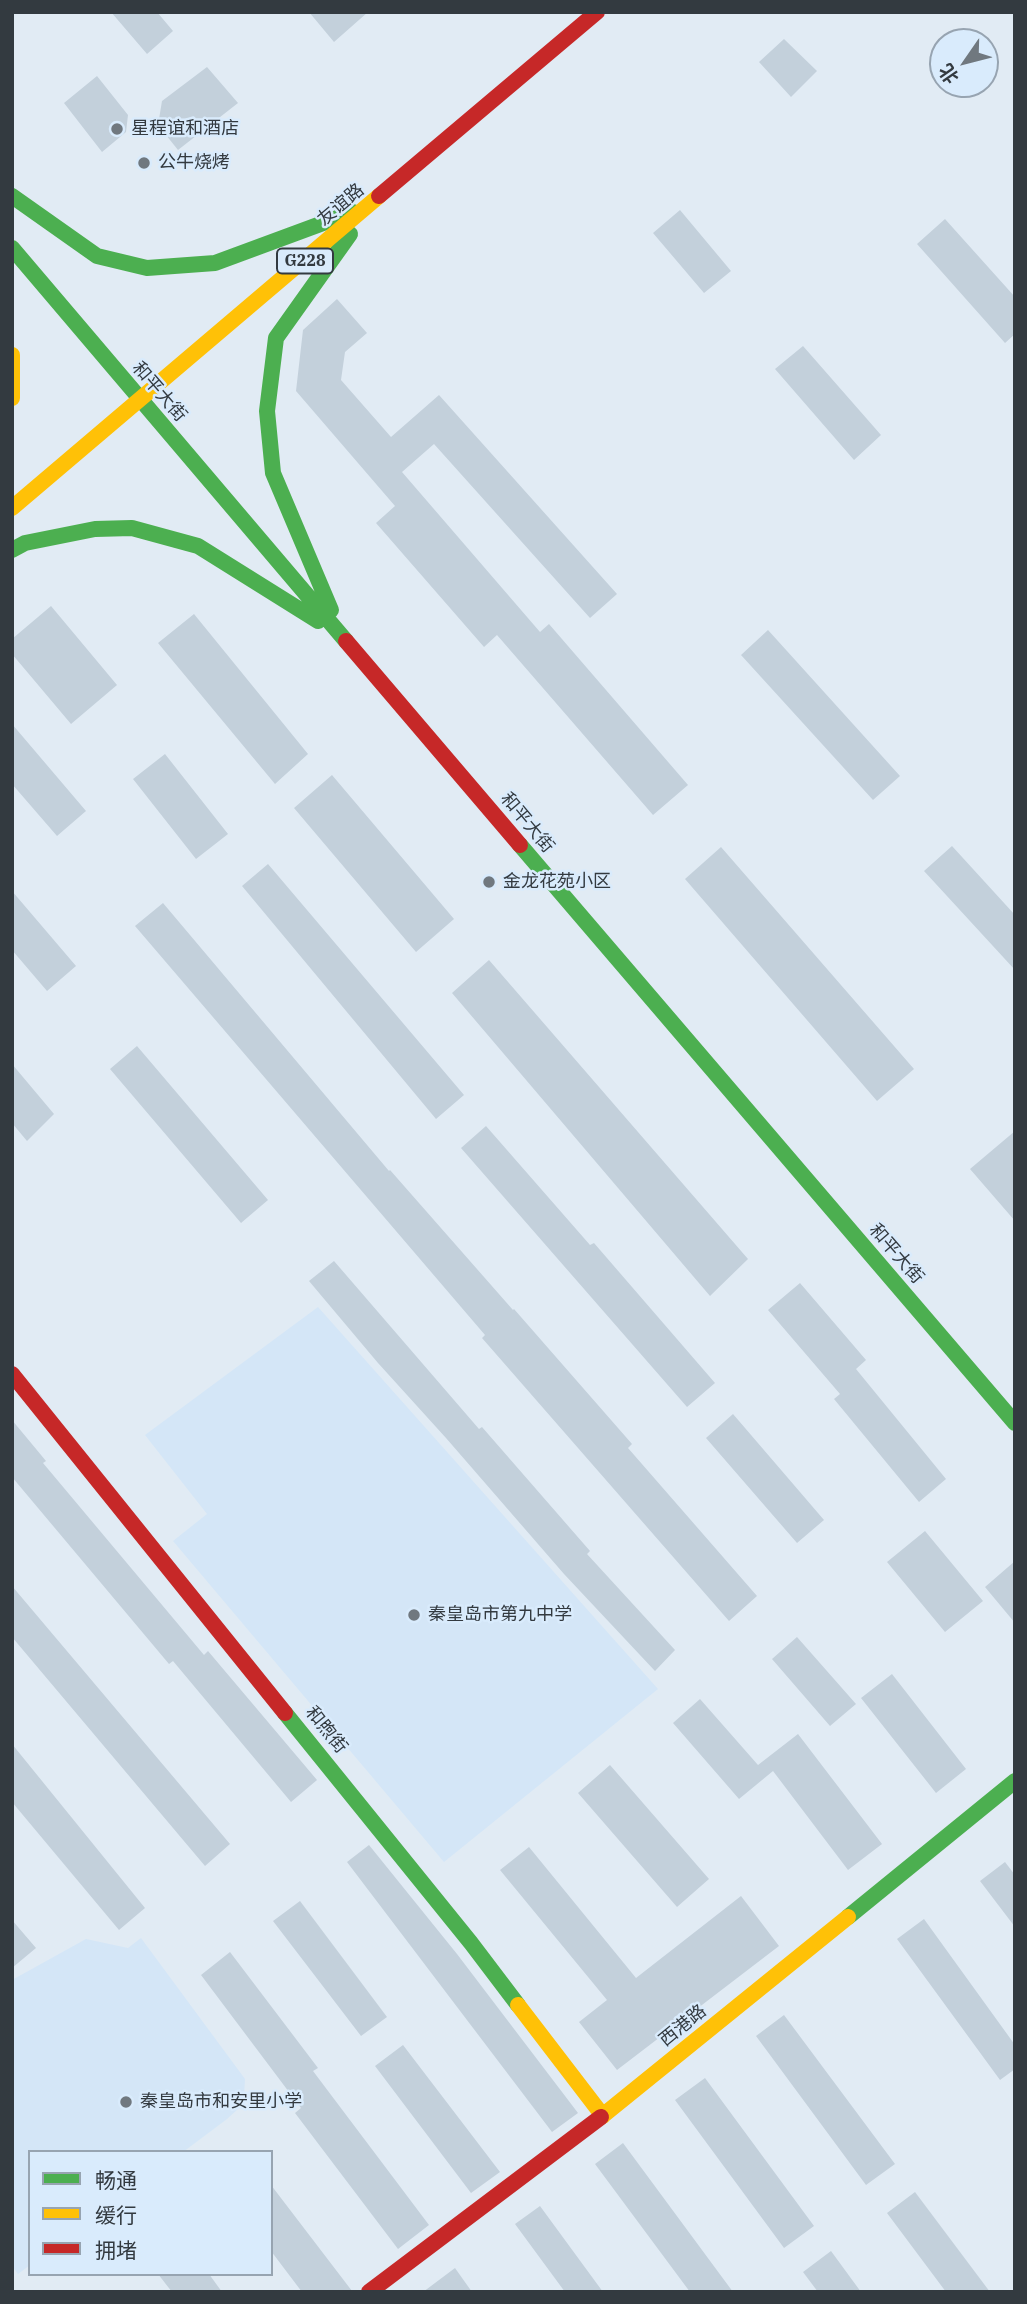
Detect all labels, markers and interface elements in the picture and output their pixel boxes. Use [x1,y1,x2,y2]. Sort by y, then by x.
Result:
north arrow [929,28,999,98]
text: 北 [933,59,964,89]
place label: 星程谊和酒店 [131,118,239,140]
marker: 星程谊和酒店 [109,121,125,137]
place label: 公牛烧烤 [158,152,230,174]
marker: 公牛烧烤 [136,155,152,171]
street label: 友谊路 [313,179,369,231]
road number: G228 [277,248,333,274]
street label: 和平大街 [127,358,191,426]
street label: 和平大街 [496,788,558,858]
place label: 金龙花苑小区 [503,871,611,893]
marker: 金龙花苑小区 [481,874,497,890]
street label: 和平大街 [864,1220,928,1288]
place label: 秦皇岛市第九中学 [428,1604,572,1626]
marker: 秦皇岛市第九中学 [406,1607,422,1623]
street label: 和煦街 [301,1702,351,1758]
street label: 西港路 [655,2001,711,2051]
place label: 秦皇岛市和安里小学 [140,2091,302,2113]
marker: 秦皇岛市和安里小学 [118,2094,134,2110]
legend [28,2150,273,2276]
text: 畅通 [95,2166,137,2194]
text: 缓行 [95,2201,137,2229]
text: 拥堵 [95,2236,137,2264]

